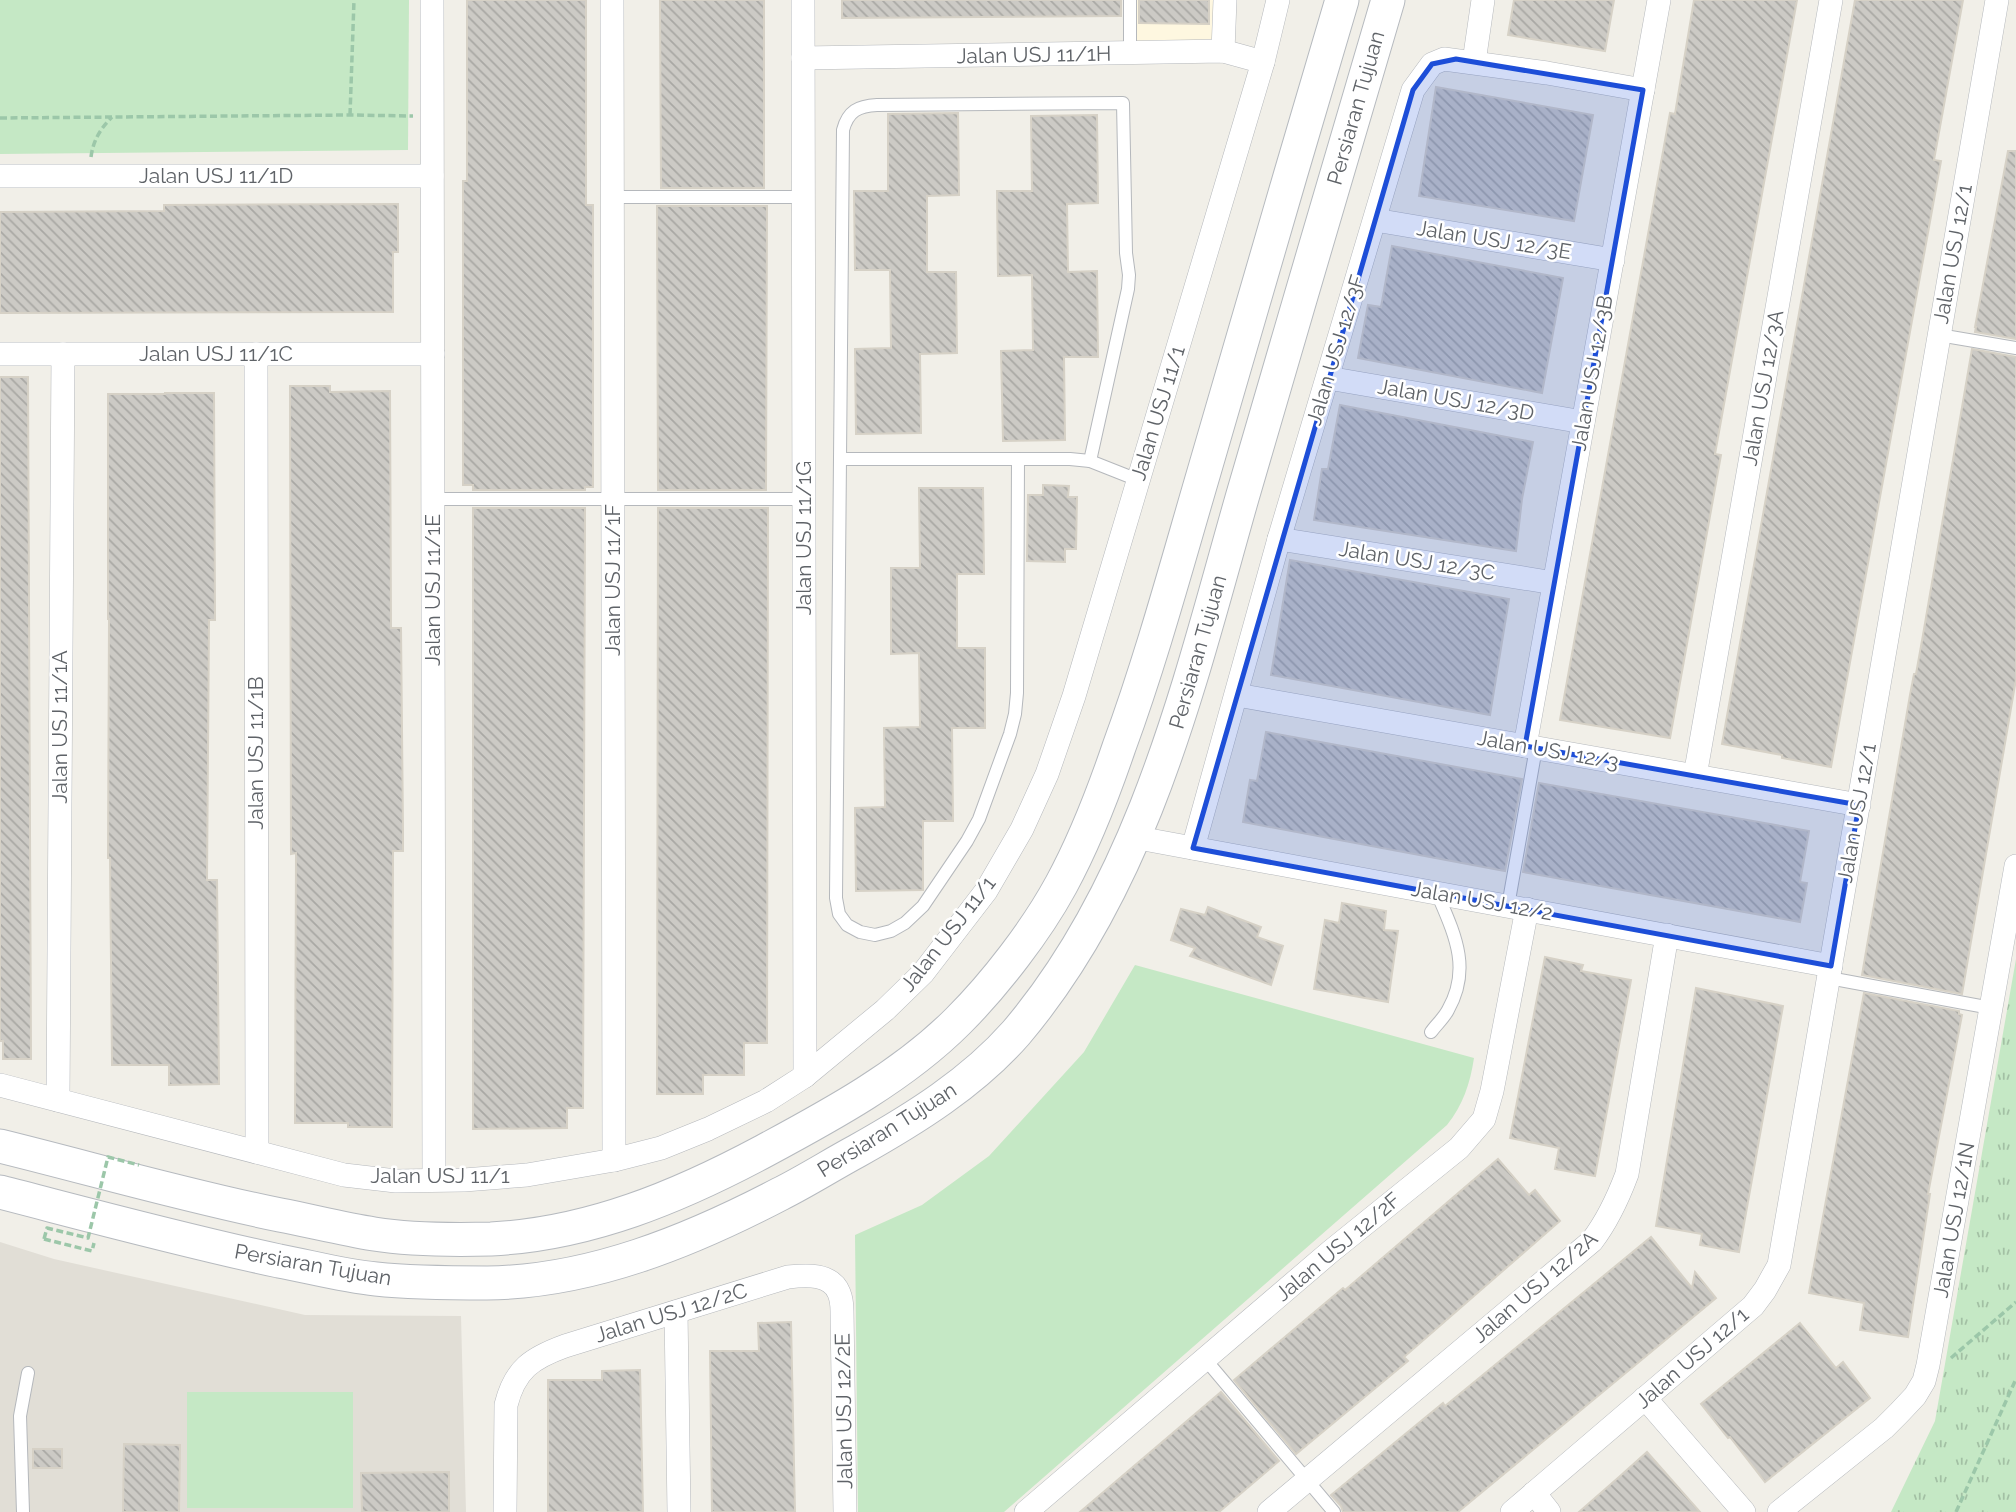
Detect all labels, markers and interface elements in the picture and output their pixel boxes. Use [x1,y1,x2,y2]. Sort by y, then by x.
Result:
street label: Persiaran Tujuan [1322,28,1389,188]
street label: Jalan USJ 11/1H [956,41,1112,68]
street label: Jalan USJ 11/1D [139,163,293,188]
street label: Jalan USJ 12/1 [1928,182,1977,326]
street label: Jalan USJ 12/3E [1415,215,1573,264]
street label: Jalan USJ 12/3F [1301,272,1370,428]
street label: Jalan USJ 12/3B [1566,293,1617,453]
street label: Jalan USJ 12/3A [1737,308,1789,468]
street label: Jalan USJ 11/1C [139,341,293,366]
street label: Jalan USJ 11/1 [1125,343,1190,483]
street label: Jalan USJ 12/3D [1376,373,1536,426]
street label: Jalan USJ 11/1G [791,461,816,615]
street label: Jalan USJ 11/1F [600,504,625,656]
street label: Jalan USJ 11/1E [420,514,445,666]
street label: Jalan USJ 12/3C [1337,536,1497,585]
street label: Persiaran Tujuan [1164,572,1231,732]
street label: Jalan USJ 11/1A [47,650,72,804]
street label: Jalan USJ 11/1B [243,676,268,830]
street label: Jalan USJ 12/3 [1475,725,1621,774]
street label: Jalan USJ 12/1 [1832,741,1881,885]
street label: Jalan USJ 11/1 [895,871,1000,996]
street label: Jalan USJ 12/2 [1409,876,1555,925]
street label: Persiaran Tujuan [813,1077,961,1182]
street label: Jalan USJ 12/1N [1928,1140,1979,1300]
street label: Jalan USJ 11/1 [370,1163,510,1188]
street label: Jalan USJ 12/2F [1270,1187,1405,1306]
street label: Jalan USJ 12/2A [1467,1226,1602,1348]
street label: Persiaran Tujuan [233,1238,393,1291]
street label: Jalan USJ 12/2C [592,1278,750,1348]
street label: Jalan USJ 12/1 [1630,1302,1753,1413]
street label: Jalan USJ 12/2E [830,1333,857,1489]

